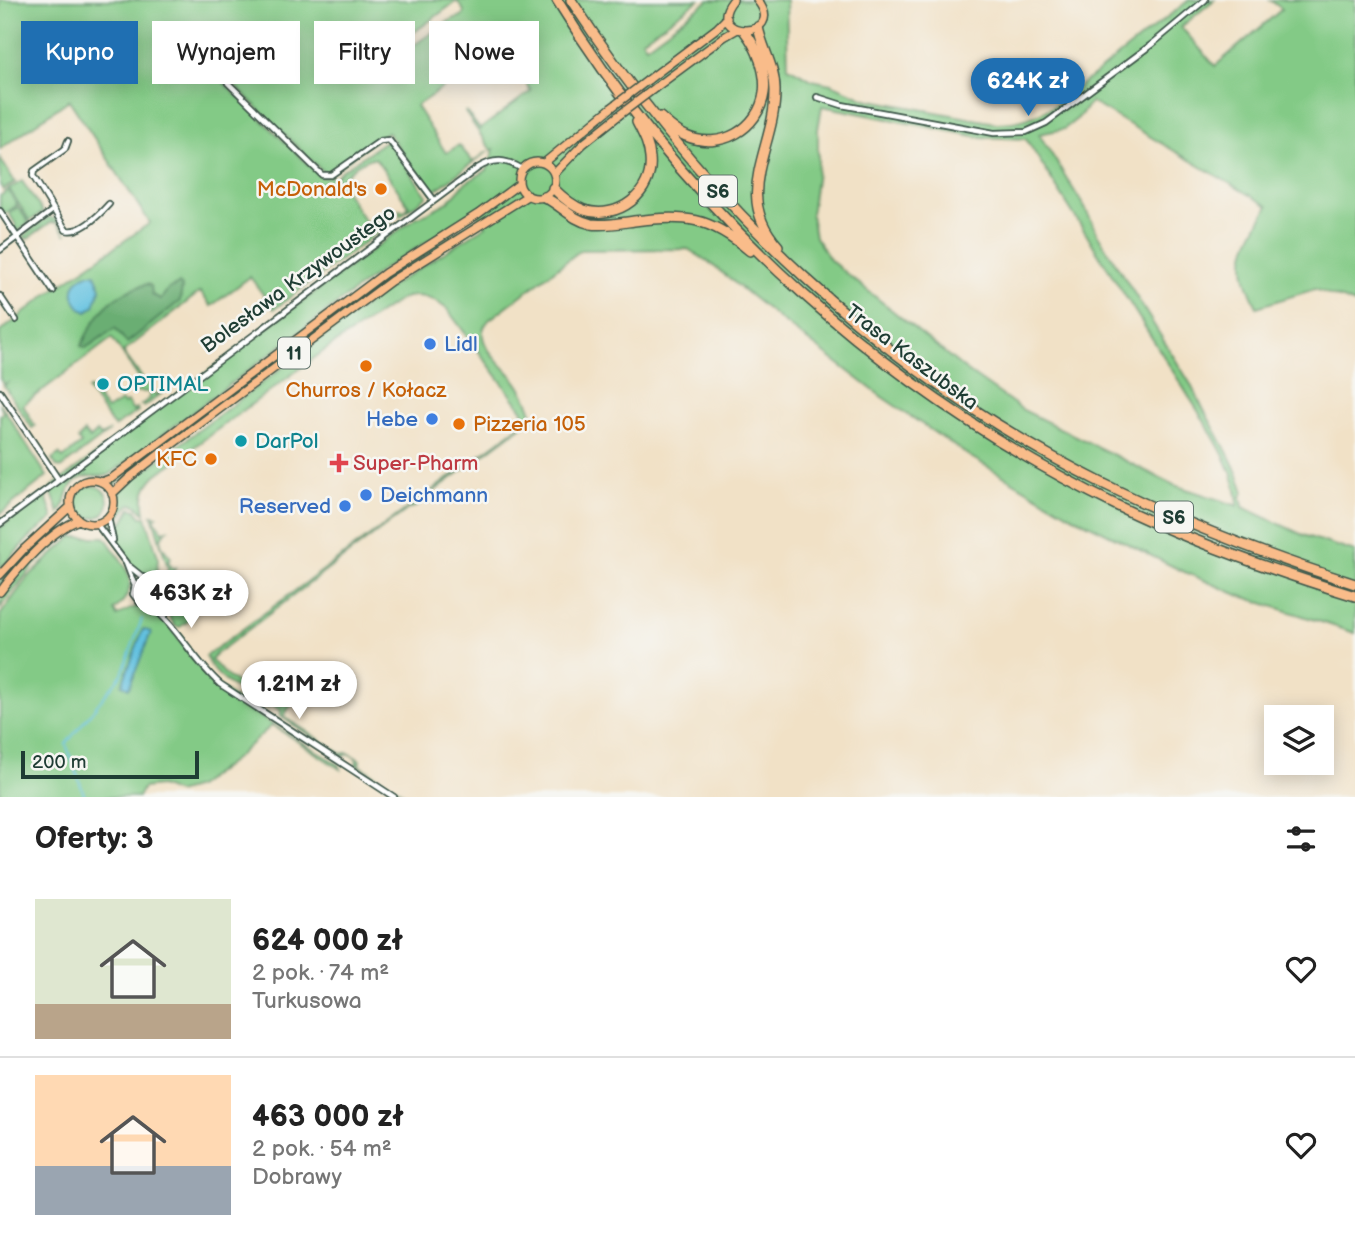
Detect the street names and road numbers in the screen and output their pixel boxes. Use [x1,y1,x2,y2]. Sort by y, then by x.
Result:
road number: S6 [699,176,737,206]
street label: Bolesława Krzywoustego [196,200,401,358]
street label: Trasa Kaszubska [840,299,983,416]
road number: 11 [278,338,310,368]
road number: S6 [1155,502,1193,532]

